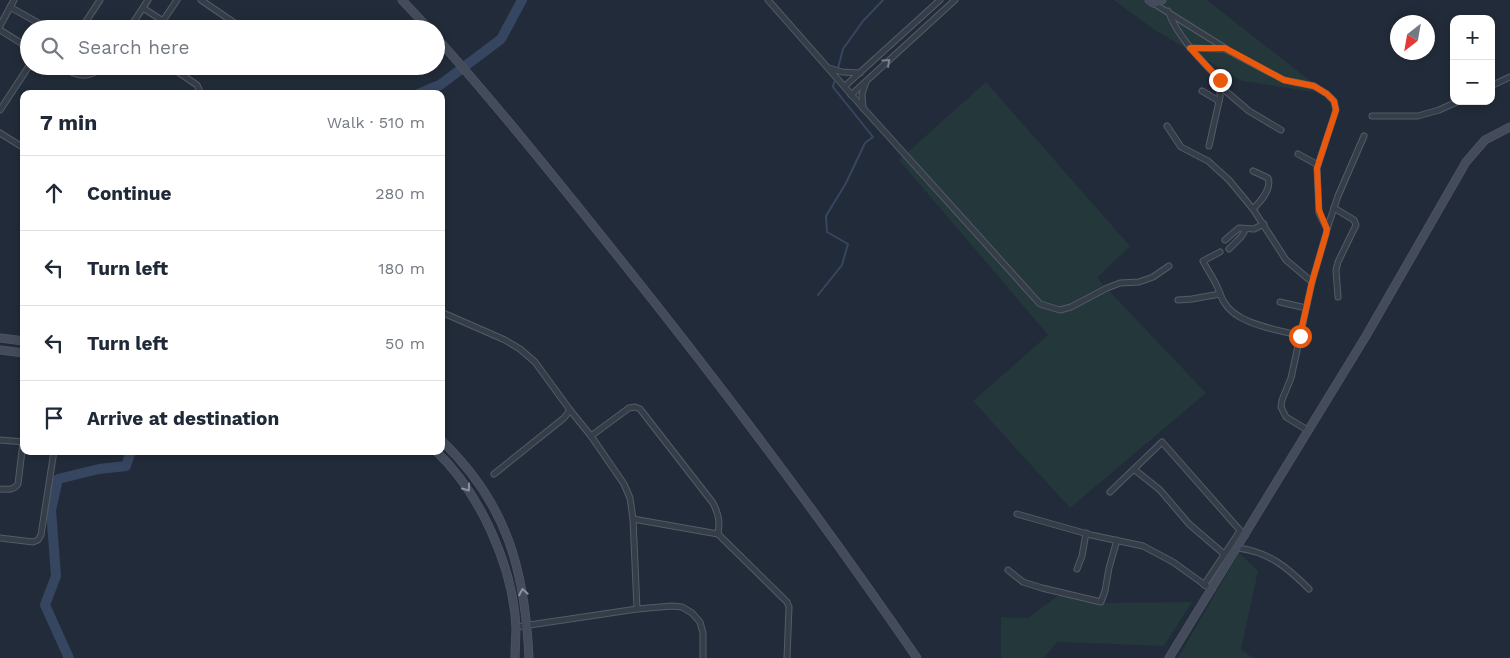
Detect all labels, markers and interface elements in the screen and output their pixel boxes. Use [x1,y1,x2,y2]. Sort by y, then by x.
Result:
north arrow [1390,15,1435,60]
map controls [1450,15,1495,105]
button: + [1450,15,1495,60]
search box [20,20,445,75]
icon: search [38,34,66,62]
text: Search here [78,36,189,59]
one-way arrow [882,59,891,68]
button: − [1450,60,1495,105]
route end [1209,69,1232,92]
text: 7 min [40,110,97,135]
text: Walk · 510 m [327,113,425,132]
icon: ahead [40,179,68,207]
text: Continue [87,182,171,205]
text: 280 m [375,184,425,203]
icon: left [40,254,68,282]
text: Turn left [87,257,168,280]
text: 180 m [378,259,425,278]
route start [1289,325,1312,348]
icon: left [40,329,68,357]
text: Turn left [87,332,168,355]
text: 50 m [385,334,425,353]
icon: arrive [40,404,68,432]
text: Arrive at destination [87,407,279,430]
one-way arrow [461,482,470,492]
one-way arrow [518,588,528,597]

